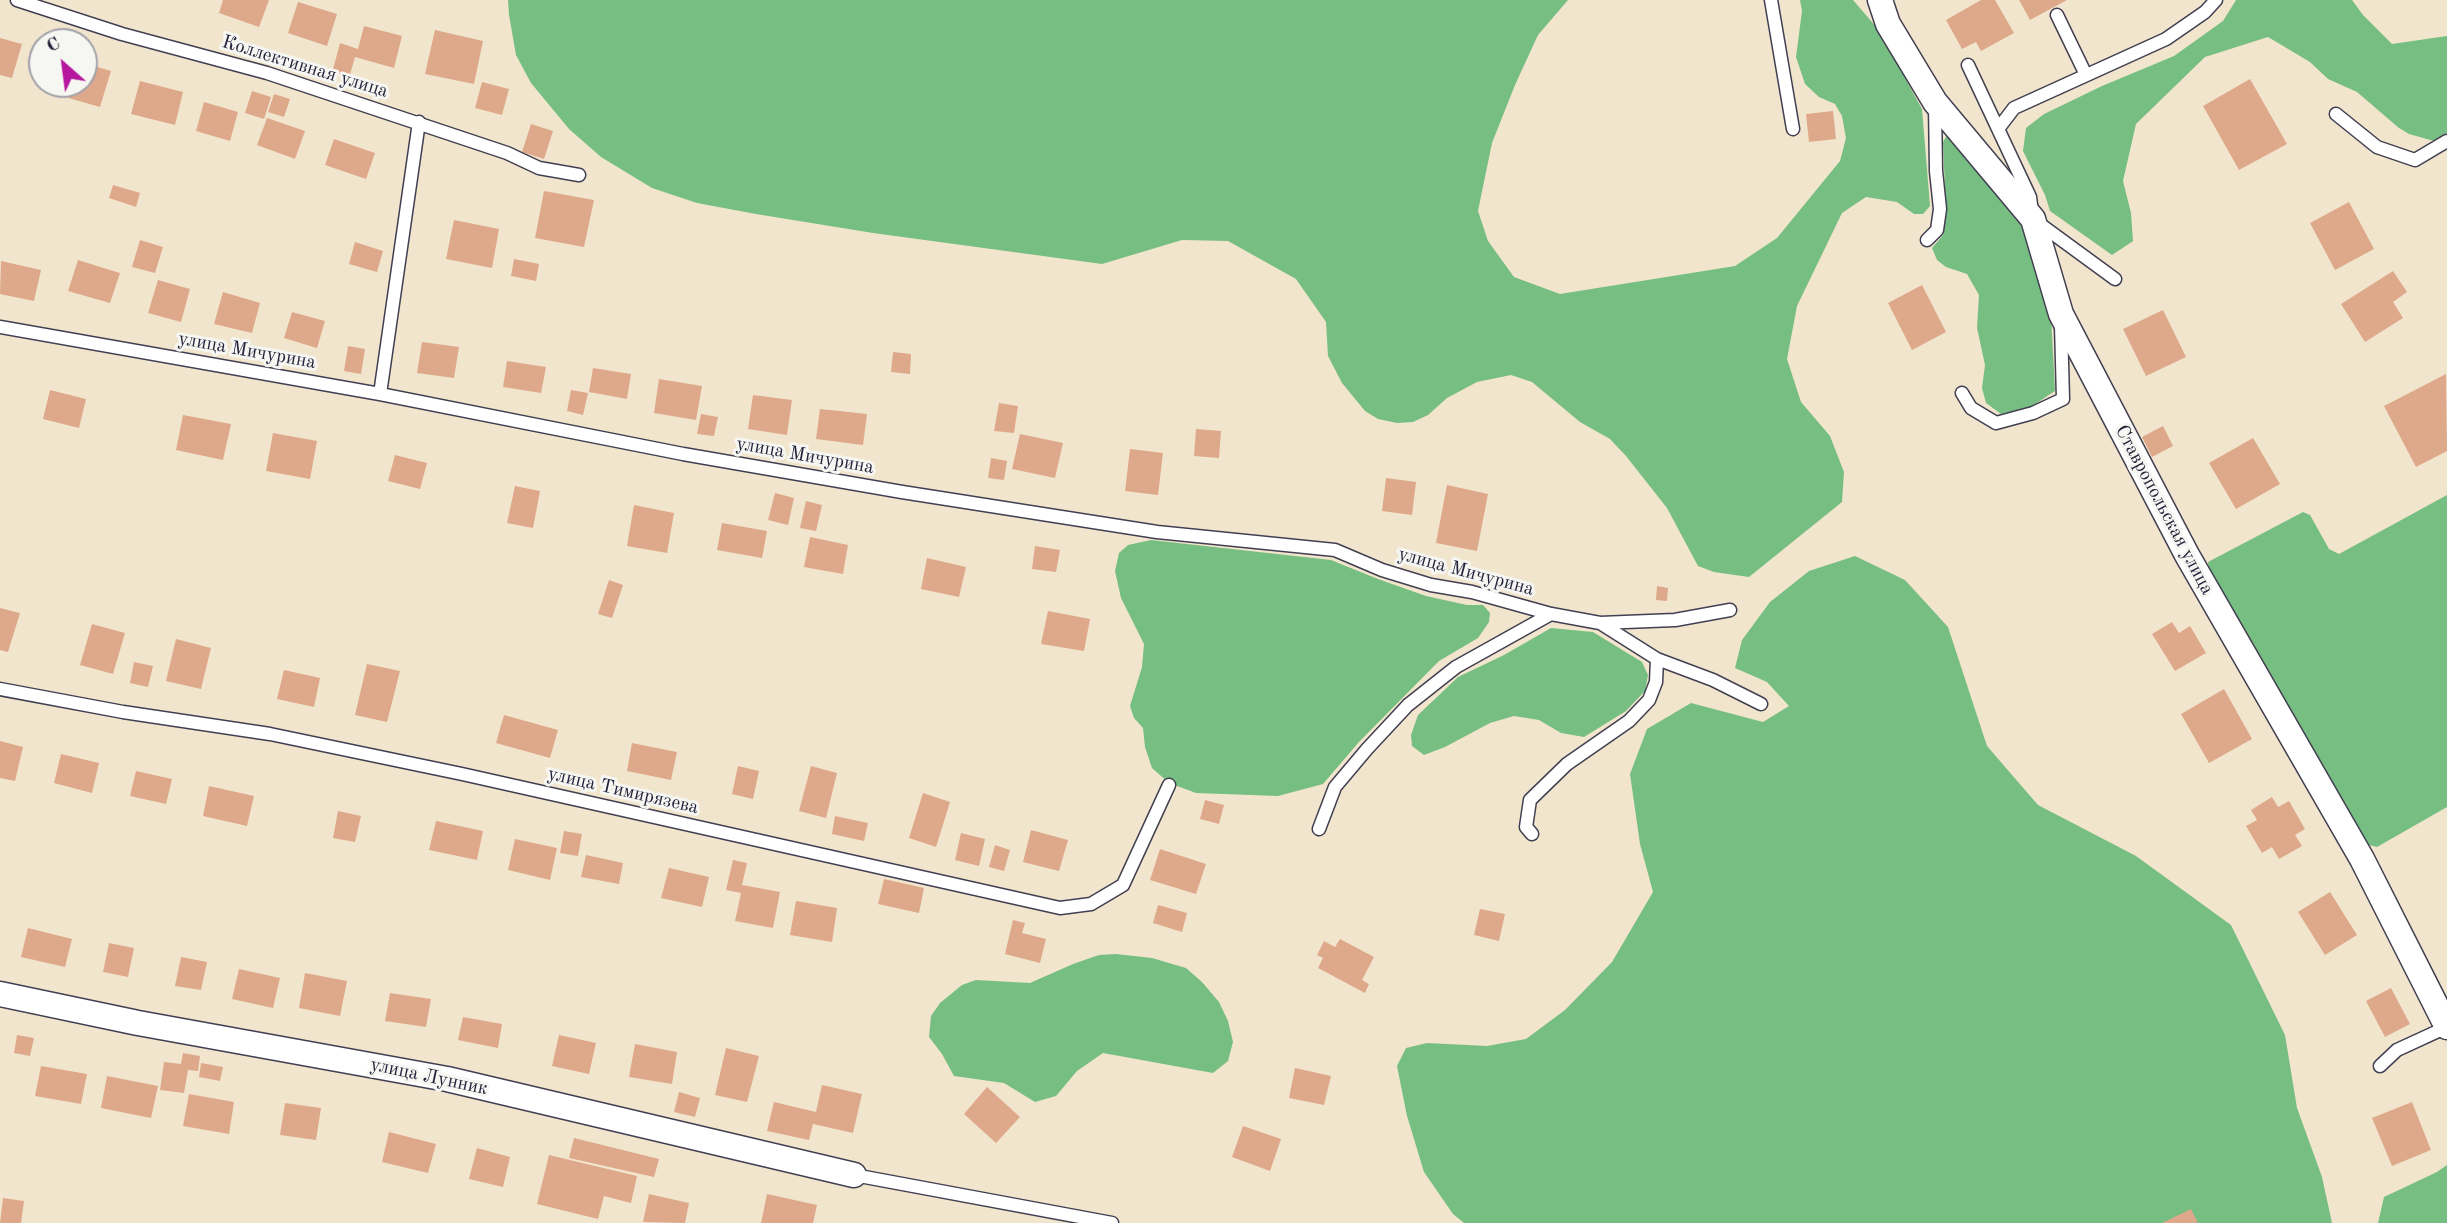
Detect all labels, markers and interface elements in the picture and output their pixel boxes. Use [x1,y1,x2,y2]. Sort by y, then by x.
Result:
north arrow [28,28,98,98]
street label: Коллективная улица [219,31,391,103]
text: С [44,34,64,57]
street label: улица Мичурина [176,328,318,374]
street label: Ставропольская улица [2110,421,2218,599]
street label: улица Мичурина [734,433,876,479]
street label: улица Мичурина [1396,543,1536,601]
street label: улица Тимирязева [545,763,701,819]
street label: улица Лунник [368,1053,490,1101]

